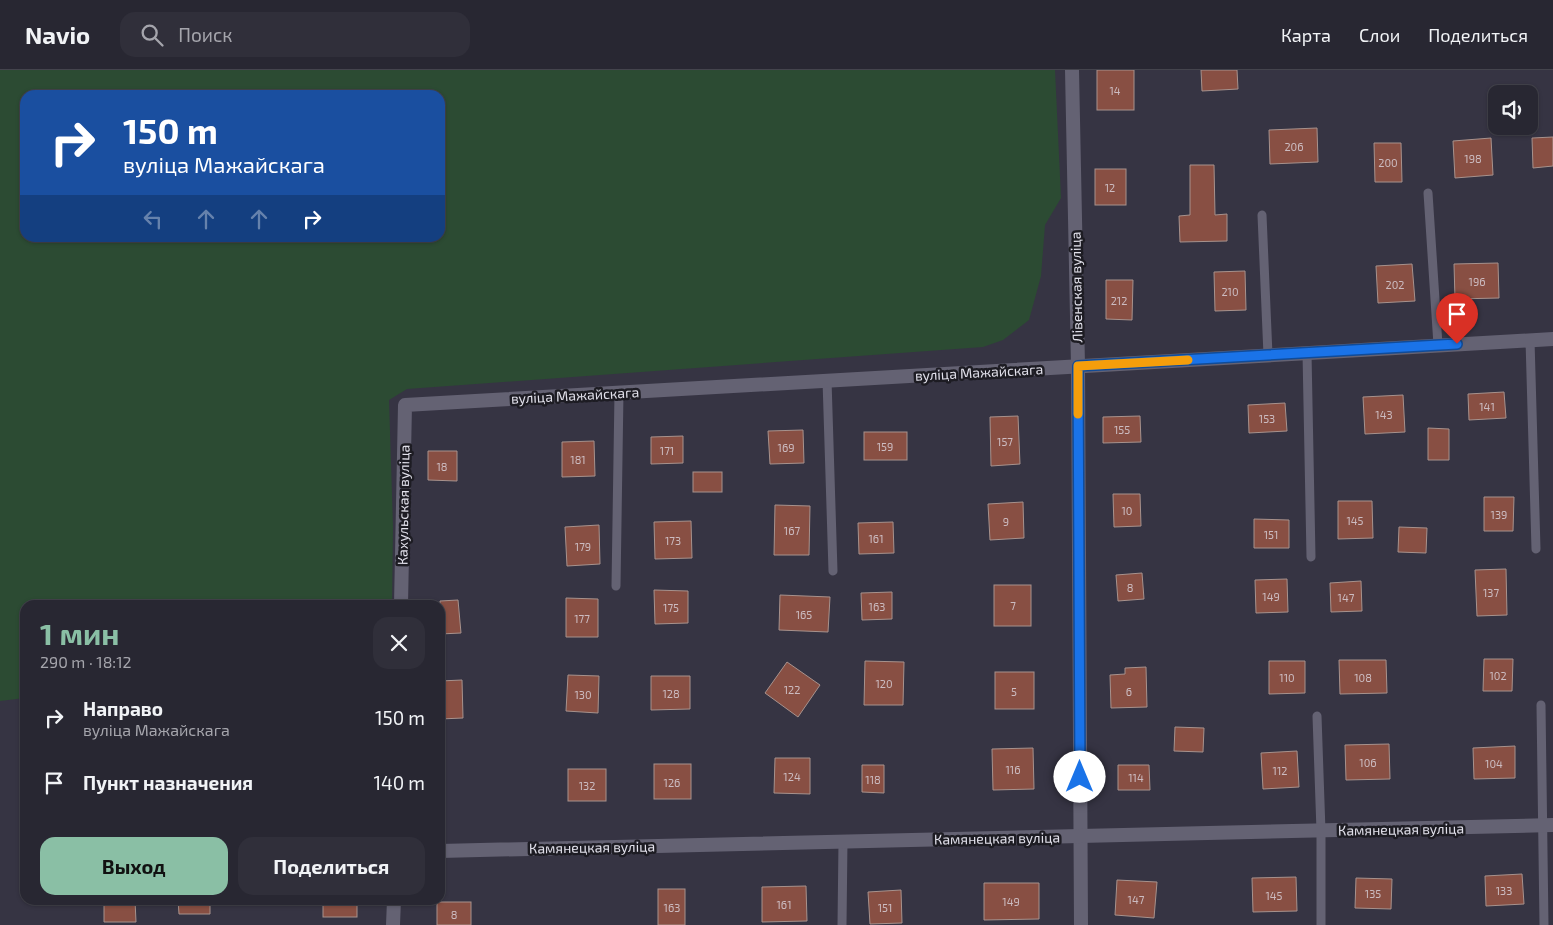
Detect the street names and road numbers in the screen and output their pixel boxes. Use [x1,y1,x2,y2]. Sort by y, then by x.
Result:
street label: Лівенская вуліца [1067,231,1085,343]
street label: вуліца Мажайскага [914,360,1044,384]
street label: вуліца Мажайскага [510,383,640,407]
street label: Кахульская вуліца [393,445,413,565]
street label: Камянецкая вуліца [1338,819,1464,839]
street label: Камянецкая вуліца [934,828,1060,848]
street label: Камянецкая вуліца [529,837,655,857]

